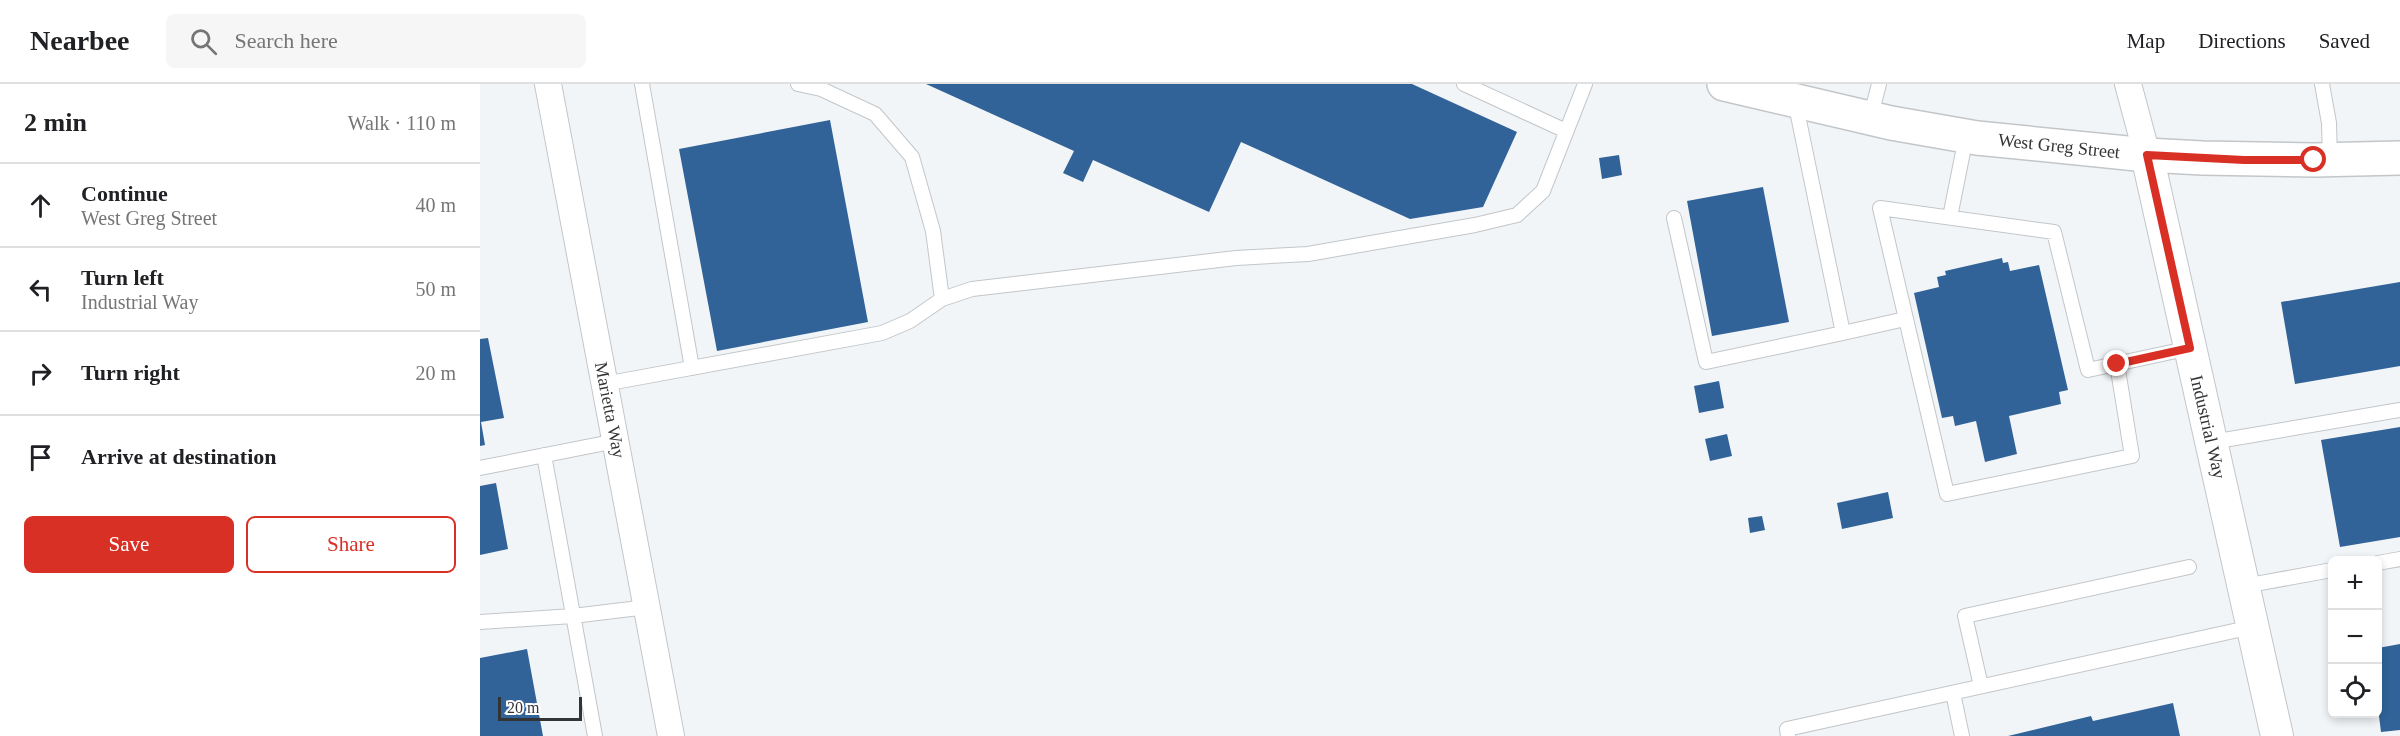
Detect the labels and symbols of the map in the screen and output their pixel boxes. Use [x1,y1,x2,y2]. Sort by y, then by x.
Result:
street label: West Greg Street [1997,130,2121,162]
route start [2300,146,2326,172]
route end [2103,350,2129,376]
street label: Marietta Way [591,360,629,460]
street label: Industrial Way [2186,373,2230,481]
scale bar [498,694,582,722]

